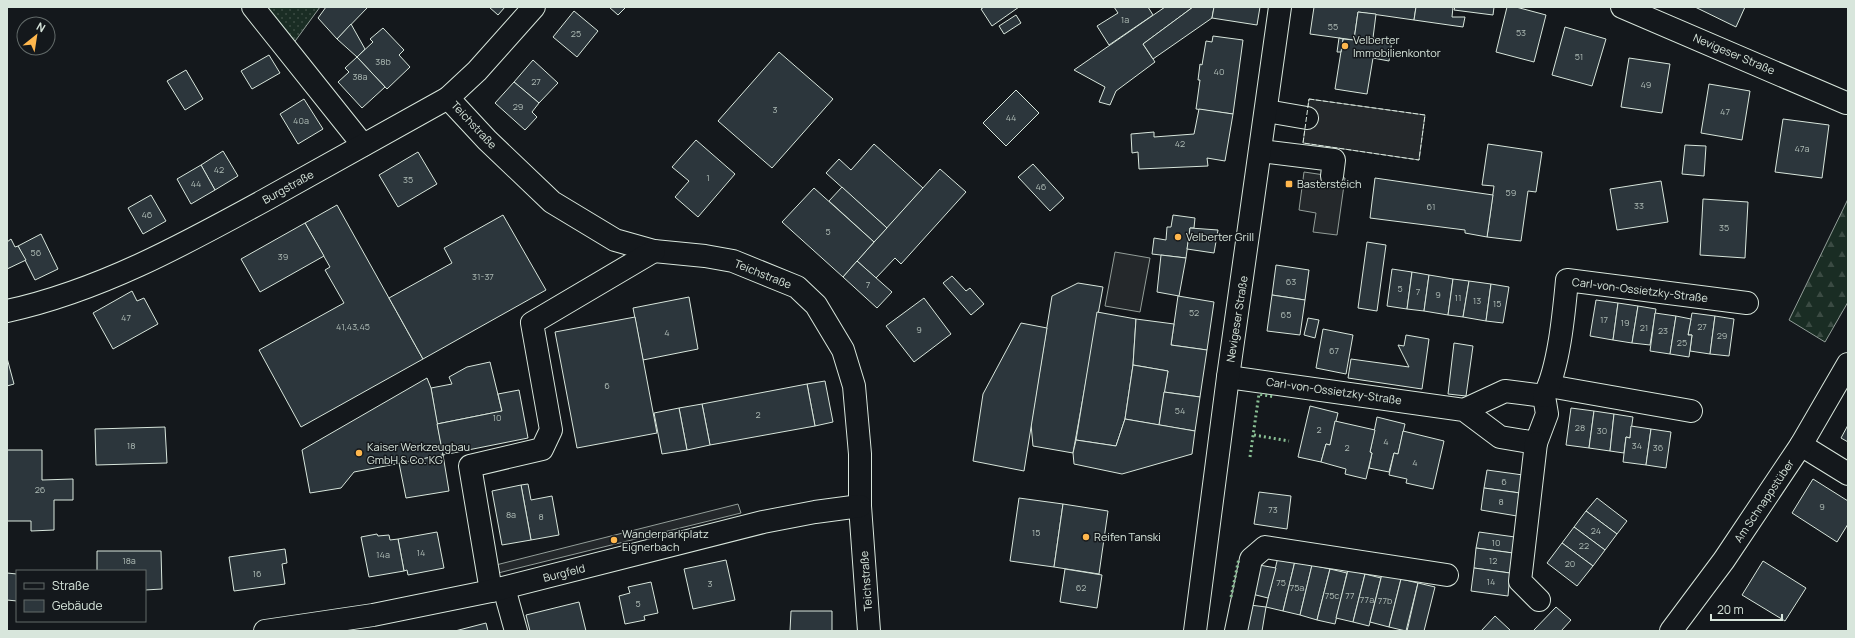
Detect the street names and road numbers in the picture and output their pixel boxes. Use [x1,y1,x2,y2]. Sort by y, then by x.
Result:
street label: Nevigeser Straße [1691,30,1778,78]
street label: Teichstraße [448,97,501,152]
street label: Burgstraße [259,166,317,207]
street label: Teichstraße [732,255,795,292]
street label: Nevigeser Straße [1222,274,1251,363]
street label: Carl-von-Ossietzky-Straße [1571,274,1709,305]
street label: Carl-von-Ossietzky-Straße [1265,374,1403,408]
street label: Am Schnappstüber [1730,456,1797,545]
street label: Teichstraße [856,550,875,612]
street label: Burgfeld [541,560,586,585]

